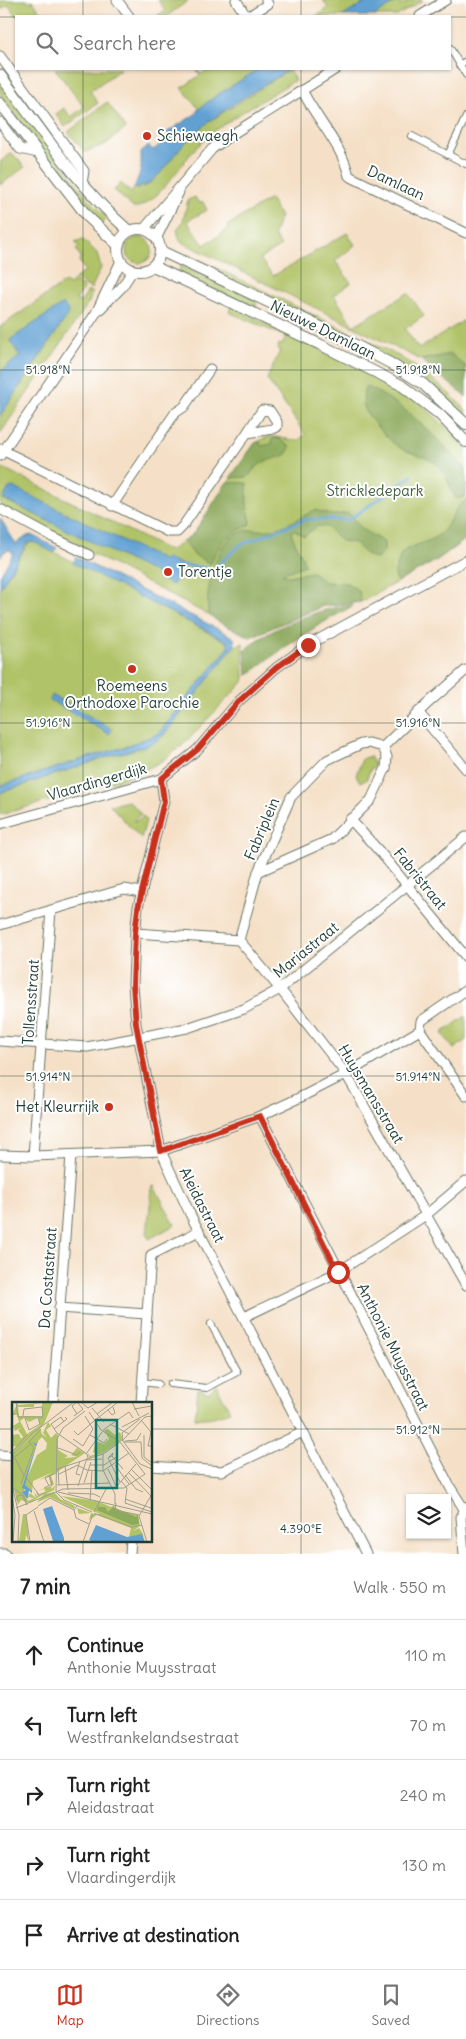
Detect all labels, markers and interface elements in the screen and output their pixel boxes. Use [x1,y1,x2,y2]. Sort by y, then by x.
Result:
search box [15,15,451,70]
icon: search [33,29,61,57]
text: Search here [73,31,176,55]
place label: Schiewaegh [157,126,239,145]
marker: Schiewaegh [141,130,153,142]
street label: Damlaan [364,161,428,204]
street label: Nieuwe Damlaan [267,296,380,364]
text: 51.918°N [25,362,71,377]
text: 51.918°N [395,362,441,377]
park label: Strickledepark [326,481,424,500]
place label: Torentje [178,562,232,581]
marker: Torentje [162,566,174,578]
route end [297,634,320,657]
marker: Roemeens Orthodoxe Parochie [126,663,138,675]
place label: Roemeens Orthodoxe Parochie [65,676,199,712]
text: 51.916°N [25,715,71,730]
text: 51.916°N [395,715,441,730]
street label: Vlaardingerdijk [45,758,149,805]
street label: Fabriplein [240,794,283,863]
street label: Fabristraat [390,844,451,913]
street label: Mariastraat [269,917,342,982]
street label: Tollensstraat [18,959,43,1045]
street label: Huysmansstraat [334,1041,408,1147]
text: 51.914°N [25,1069,71,1084]
text: 51.914°N [395,1069,441,1084]
place label: Het Kleurrijk [16,1097,99,1116]
marker: Het Kleurrijk [103,1101,115,1113]
street label: Aleidastraat [175,1164,229,1246]
street label: Da Costastraat [34,1227,61,1329]
route start [327,1261,350,1284]
street label: Anthonie Muysstraat [353,1280,434,1413]
inset map [12,1402,152,1542]
text: 51.912°N [396,1422,440,1437]
map controls [406,1494,451,1539]
button: layers [406,1494,451,1539]
text: 4.390°E [280,1521,322,1536]
text: 7 min [20,1573,71,1600]
text: Walk · 550 m [353,1577,446,1597]
text: Continue [67,1633,144,1657]
icon: ahead [20,1641,48,1669]
text: 110 m [405,1645,446,1665]
text: Anthonie Muysstraat [67,1657,216,1677]
text: Turn left [67,1703,137,1727]
icon: left [20,1711,48,1739]
text: 70 m [410,1715,446,1735]
text: Westfrankelandsestraat [67,1727,239,1747]
text: Turn right [67,1773,150,1797]
icon: right [20,1781,48,1809]
text: 240 m [400,1785,446,1805]
text: Aleidastraat [67,1797,154,1817]
text: Turn right [67,1843,150,1867]
icon: right [20,1851,48,1879]
text: 130 m [402,1855,446,1875]
text: Vlaardingerdijk [67,1867,176,1887]
icon: arrive [20,1921,48,1949]
text: Arrive at destination [67,1923,240,1947]
tab: Map [56,1981,84,2029]
tab: Directions [196,1981,259,2029]
tab: Saved [372,1981,410,2029]

